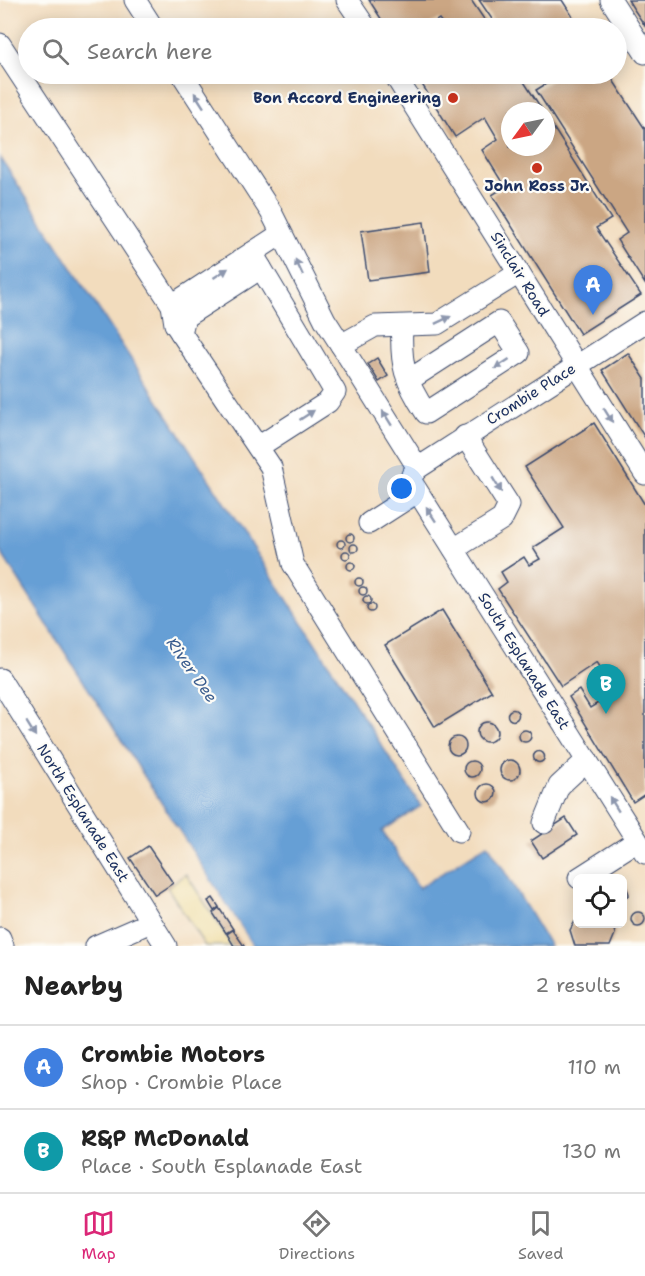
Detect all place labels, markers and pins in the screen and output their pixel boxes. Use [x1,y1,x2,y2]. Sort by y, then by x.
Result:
place label: Bon Accord Engineering [253,88,441,108]
marker: Bon Accord Engineering [446,91,460,105]
marker: John Ross Jr. [530,161,544,175]
place label: John Ross Jr. [484,176,590,196]
pin: A [574,266,612,315]
pin: B [586,664,626,714]

